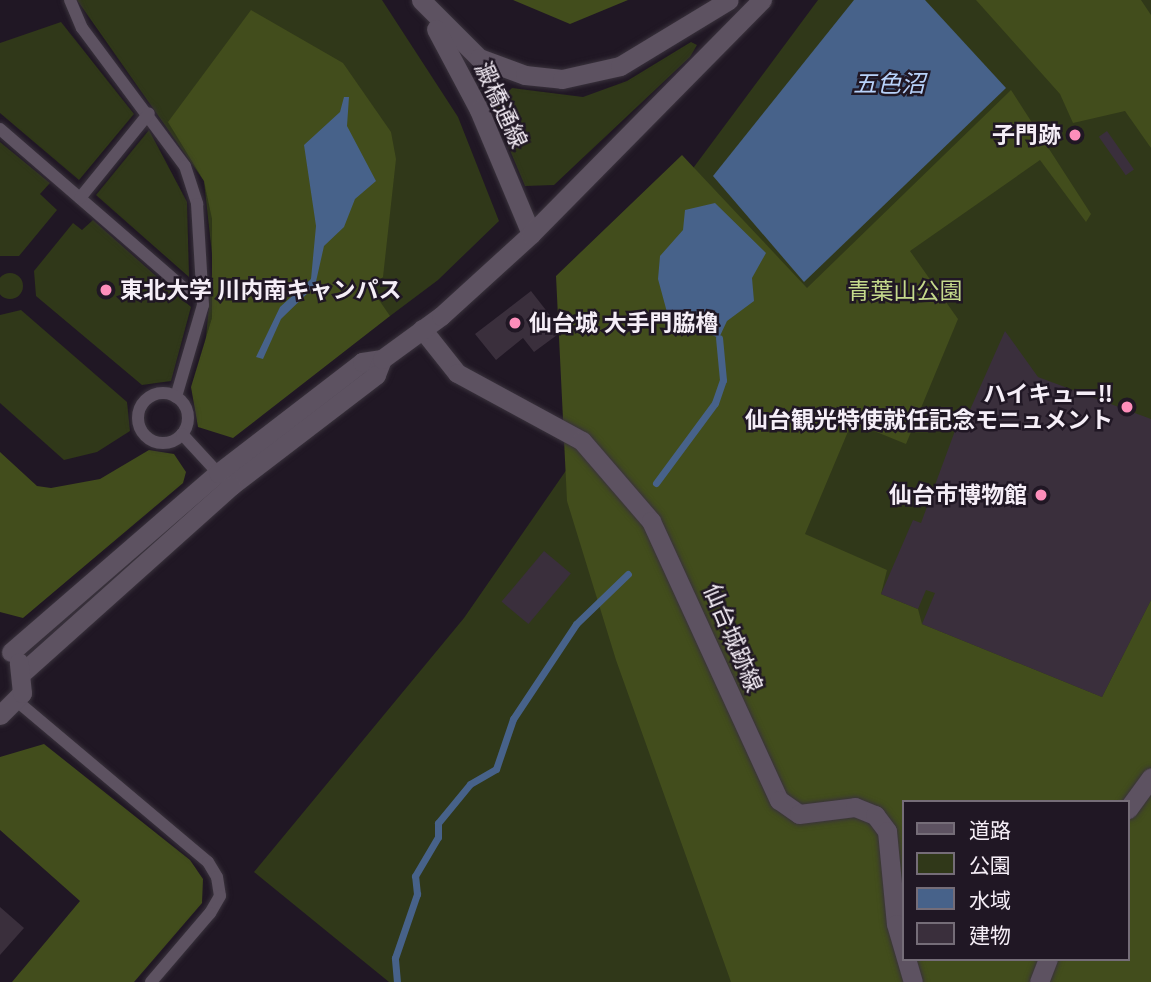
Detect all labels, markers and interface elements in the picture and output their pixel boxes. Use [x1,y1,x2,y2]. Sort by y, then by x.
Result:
street label: 澱橋通線 [469,57,533,153]
water label: 五色沼 [853,70,925,98]
place label: 子門跡 [992,121,1061,149]
marker: 子門跡 [1067,127,1083,143]
place label: 東北大学 川内南キャンパス [120,276,401,304]
park label: 青葉山公園 [848,277,962,305]
marker: 東北大学 川内南キャンパス [98,282,114,298]
place label: 仙台城 大手門脇櫓 [529,309,718,337]
marker: 仙台城 大手門脇櫓 [507,315,523,331]
place label: ハイキュー‼ 仙台観光特使就任記念モニュメント [745,380,1113,434]
marker: ハイキュー‼ 仙台観光特使就任記念モニュメント [1119,399,1135,415]
place label: 仙台市博物館 [889,481,1027,509]
marker: 仙台市博物館 [1033,487,1049,503]
street label: 仙台城跡線 [698,580,768,696]
legend [902,800,1130,961]
text: 道路 [969,818,1011,842]
text: 公園 [969,853,1011,877]
text: 水域 [969,888,1011,912]
text: 建物 [969,923,1011,947]

